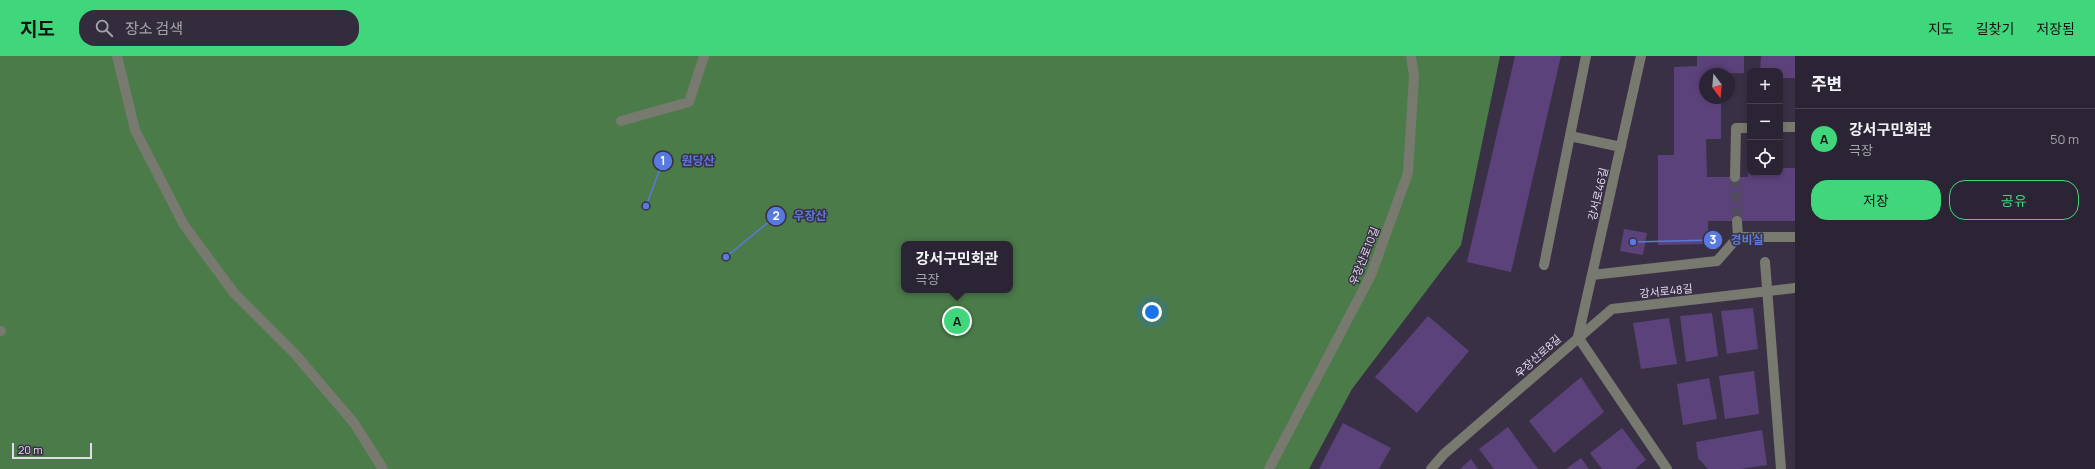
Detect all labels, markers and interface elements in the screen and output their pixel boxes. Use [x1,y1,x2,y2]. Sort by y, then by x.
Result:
search box [79,10,359,46]
text: 지도 [20,16,55,42]
icon: search [93,17,115,39]
text: 장소 검색 [125,18,183,39]
text: 지도 [1928,19,1954,38]
text: 길찾기 [1976,19,2014,38]
text: 저장됨 [2036,19,2075,38]
north arrow [1699,68,1735,104]
map controls [1747,68,1783,176]
button: + [1747,68,1783,104]
text: 주변 [1811,72,1842,95]
button: − [1747,104,1783,140]
text: 강서구민회관 [1849,119,1932,140]
text: A [1820,130,1828,148]
text: 50 m [2050,130,2079,148]
button: locate [1747,140,1783,176]
text: 극장 [1849,141,1873,159]
callout: 원당산 [653,149,722,173]
text: 1 [660,152,666,169]
text: 원당산 [681,152,715,169]
street label: 강서로46길 [1584,166,1611,222]
button: 저장 [1811,180,1941,220]
button: 공유 [1949,180,2079,220]
callout: 우장산 [766,204,835,228]
text: 2 [772,207,780,224]
text: 우장산 [793,207,827,224]
street label: 우장산로10길 [1345,224,1382,287]
callout: 경비실 [1703,228,1772,252]
text: 3 [1710,231,1717,248]
text: 경비실 [1730,231,1764,248]
popup [901,241,1013,293]
text: 강서구민회관 [916,248,998,269]
text: 극장 [916,270,940,288]
street label: 강서로48길 [1639,280,1693,301]
your location [1142,302,1162,322]
pin: A [944,306,970,336]
street label: 우장산로8길 [1511,331,1564,380]
scale bar [12,441,92,460]
text: 20 m [18,442,43,457]

